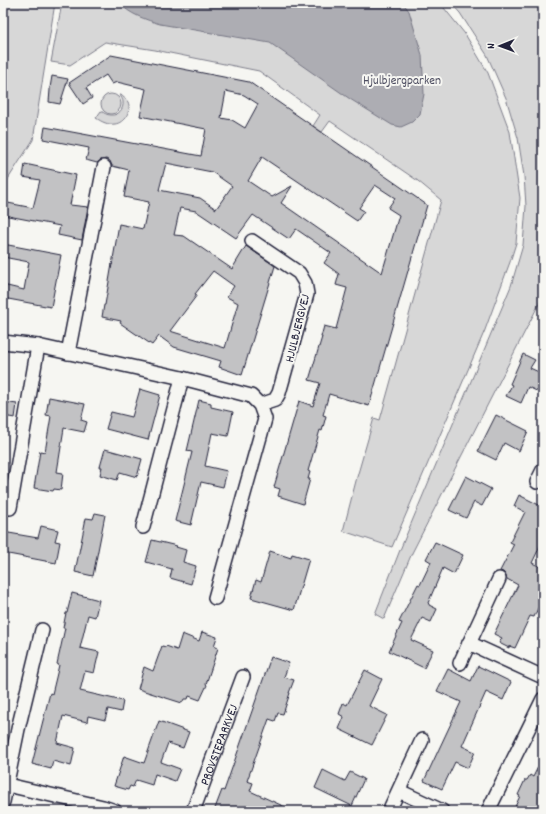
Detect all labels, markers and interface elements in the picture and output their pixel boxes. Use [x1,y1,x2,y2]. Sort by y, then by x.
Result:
north arrow [480,26,520,66]
text: N [484,43,500,49]
park label: Hjulbjergparken [363,72,441,91]
street label: HJULBJERGVEJ [281,292,316,365]
street label: PROVSTEPARKVEJ [196,702,244,789]

